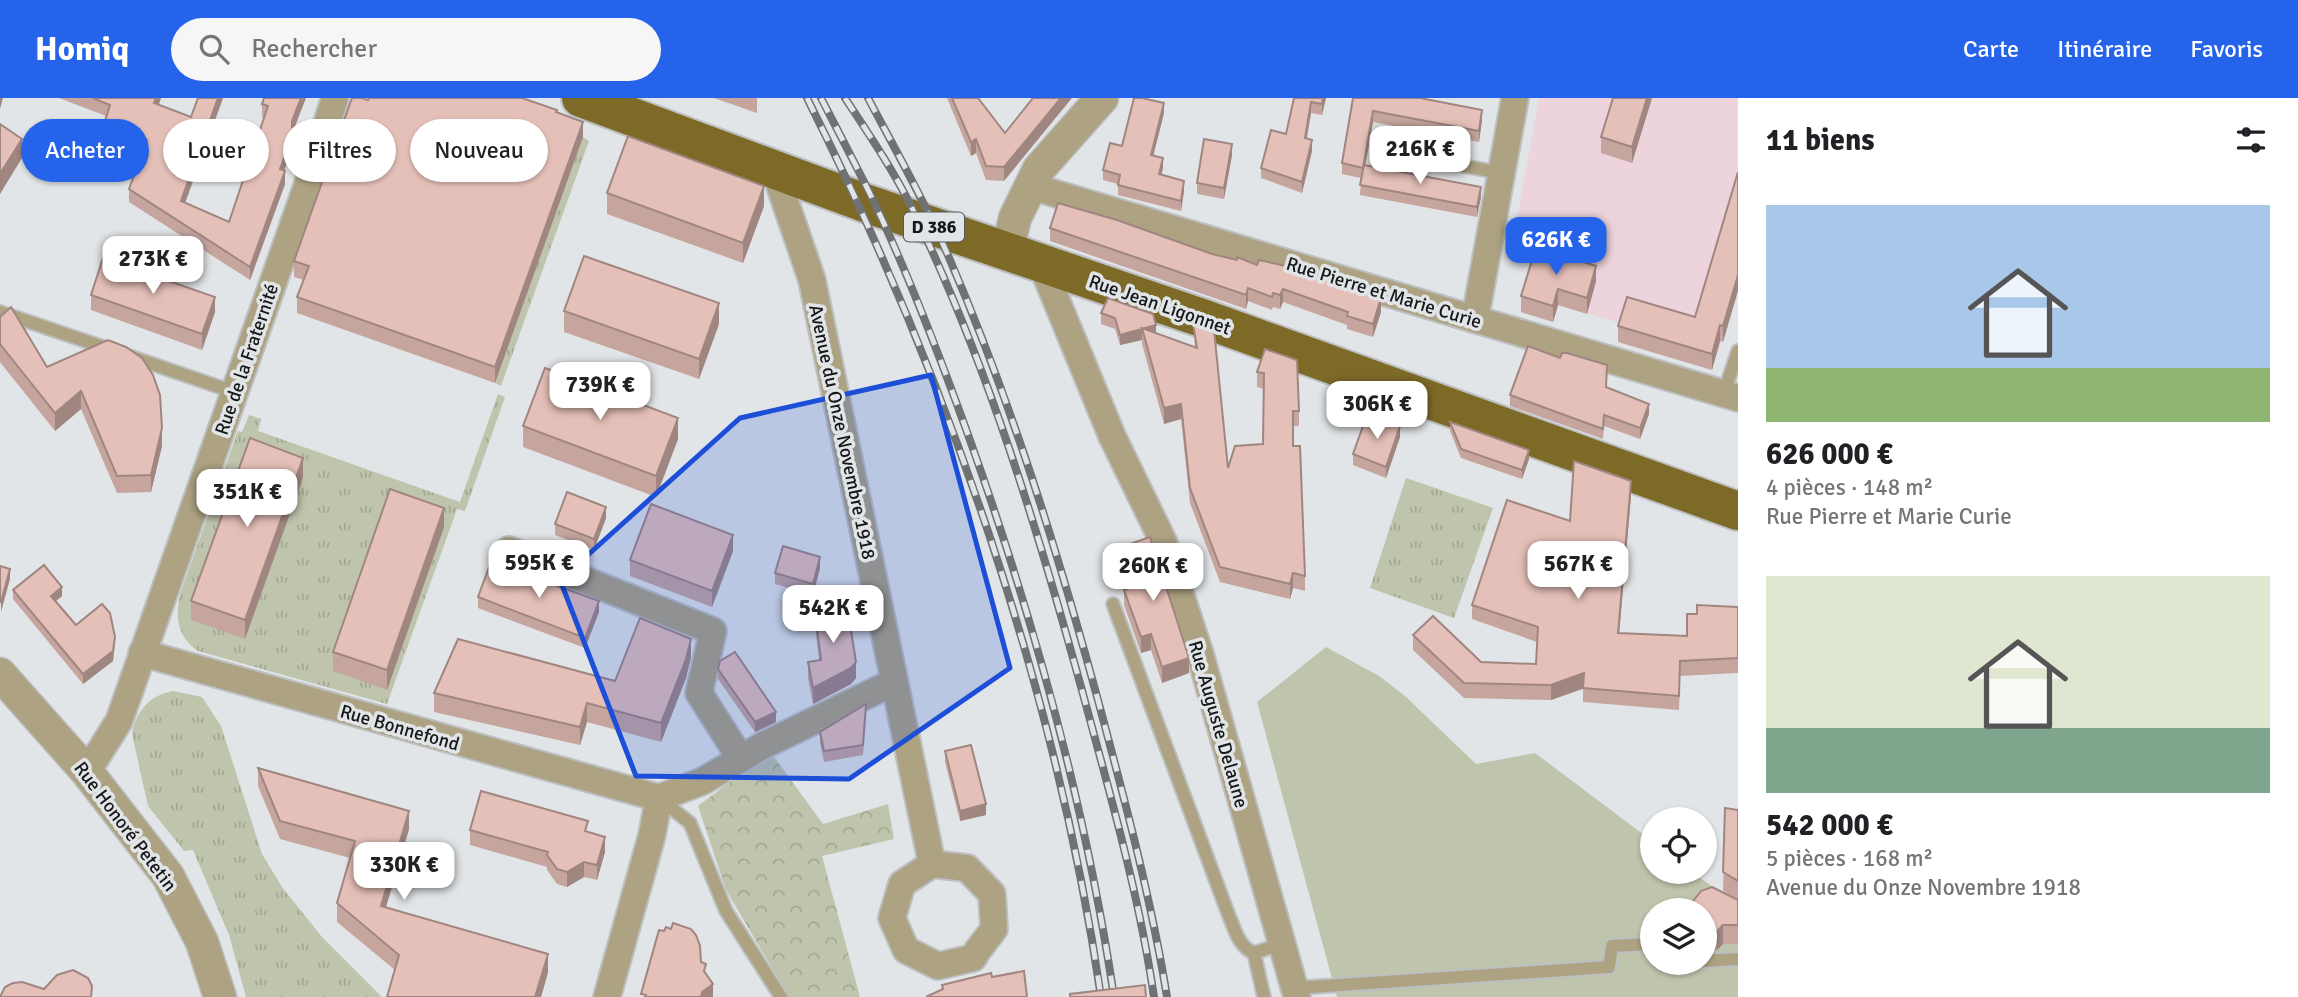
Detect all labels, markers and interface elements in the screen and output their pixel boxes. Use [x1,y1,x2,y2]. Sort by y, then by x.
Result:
search box [171,18,661,81]
text: Homiq [35,29,129,70]
icon: search [195,30,233,68]
text: Rechercher [251,33,377,65]
text: Carte [1963,34,2019,64]
text: Itinéraire [2057,34,2152,64]
text: Favoris [2190,34,2263,64]
chip: Acheter [21,119,149,182]
chip: Louer [163,119,269,182]
chip: Filtres [283,119,396,182]
chip: Nouveau [410,119,548,182]
icon: filters [2232,121,2270,159]
text: 11 biens [1766,122,1875,159]
pin: 216K € [1363,126,1477,186]
text: 216K € [1385,134,1455,163]
road number: D 386 [904,212,964,242]
pin: 626K € [1499,218,1613,277]
text: 626K € [1521,225,1591,254]
pin: 273K € [96,236,210,296]
text: 273K € [118,244,188,273]
icon: home [1955,250,2081,376]
street label: Rue Pierre et Marie Curie [1283,252,1484,334]
street label: Rue Jean Ligonnet [1085,269,1234,341]
street label: Rue de la Fraternité [210,281,284,438]
street label: Avenue du Onze Novembre 1918 [803,303,881,562]
pin: 739K € [543,362,657,422]
text: 739K € [565,370,635,399]
pin: 306K € [1320,382,1434,441]
text: 306K € [1342,389,1412,418]
text: 626 000 € [1766,436,1893,473]
pin: 351K € [190,470,304,529]
text: 4 pièces · 148 m² [1766,473,1933,502]
text: 351K € [212,477,282,506]
text: Rue Pierre et Marie Curie [1766,502,2012,531]
pin: 595K € [482,540,596,600]
pin: 567K € [1521,542,1635,601]
pin: 260K € [1096,544,1210,603]
text: 595K € [504,548,574,577]
text: 567K € [1543,549,1613,578]
text: 260K € [1118,551,1188,580]
pin: 542K € [776,586,890,645]
text: 542K € [798,593,868,622]
icon: home [1955,621,2081,747]
street label: Rue Auguste Delaune [1183,638,1253,811]
street label: Rue Bonnefond [337,699,462,756]
street label: Rue Honoré Petetin [69,757,182,896]
map controls [1640,807,1717,975]
button: locate [1640,807,1717,884]
text: 542 000 € [1766,807,1893,844]
pin: 330K € [347,842,461,902]
text: 5 pièces · 168 m² [1766,844,1933,873]
text: 330K € [369,850,439,879]
text: Avenue du Onze Novembre 1918 [1766,873,2081,902]
button: layers [1640,898,1717,975]

